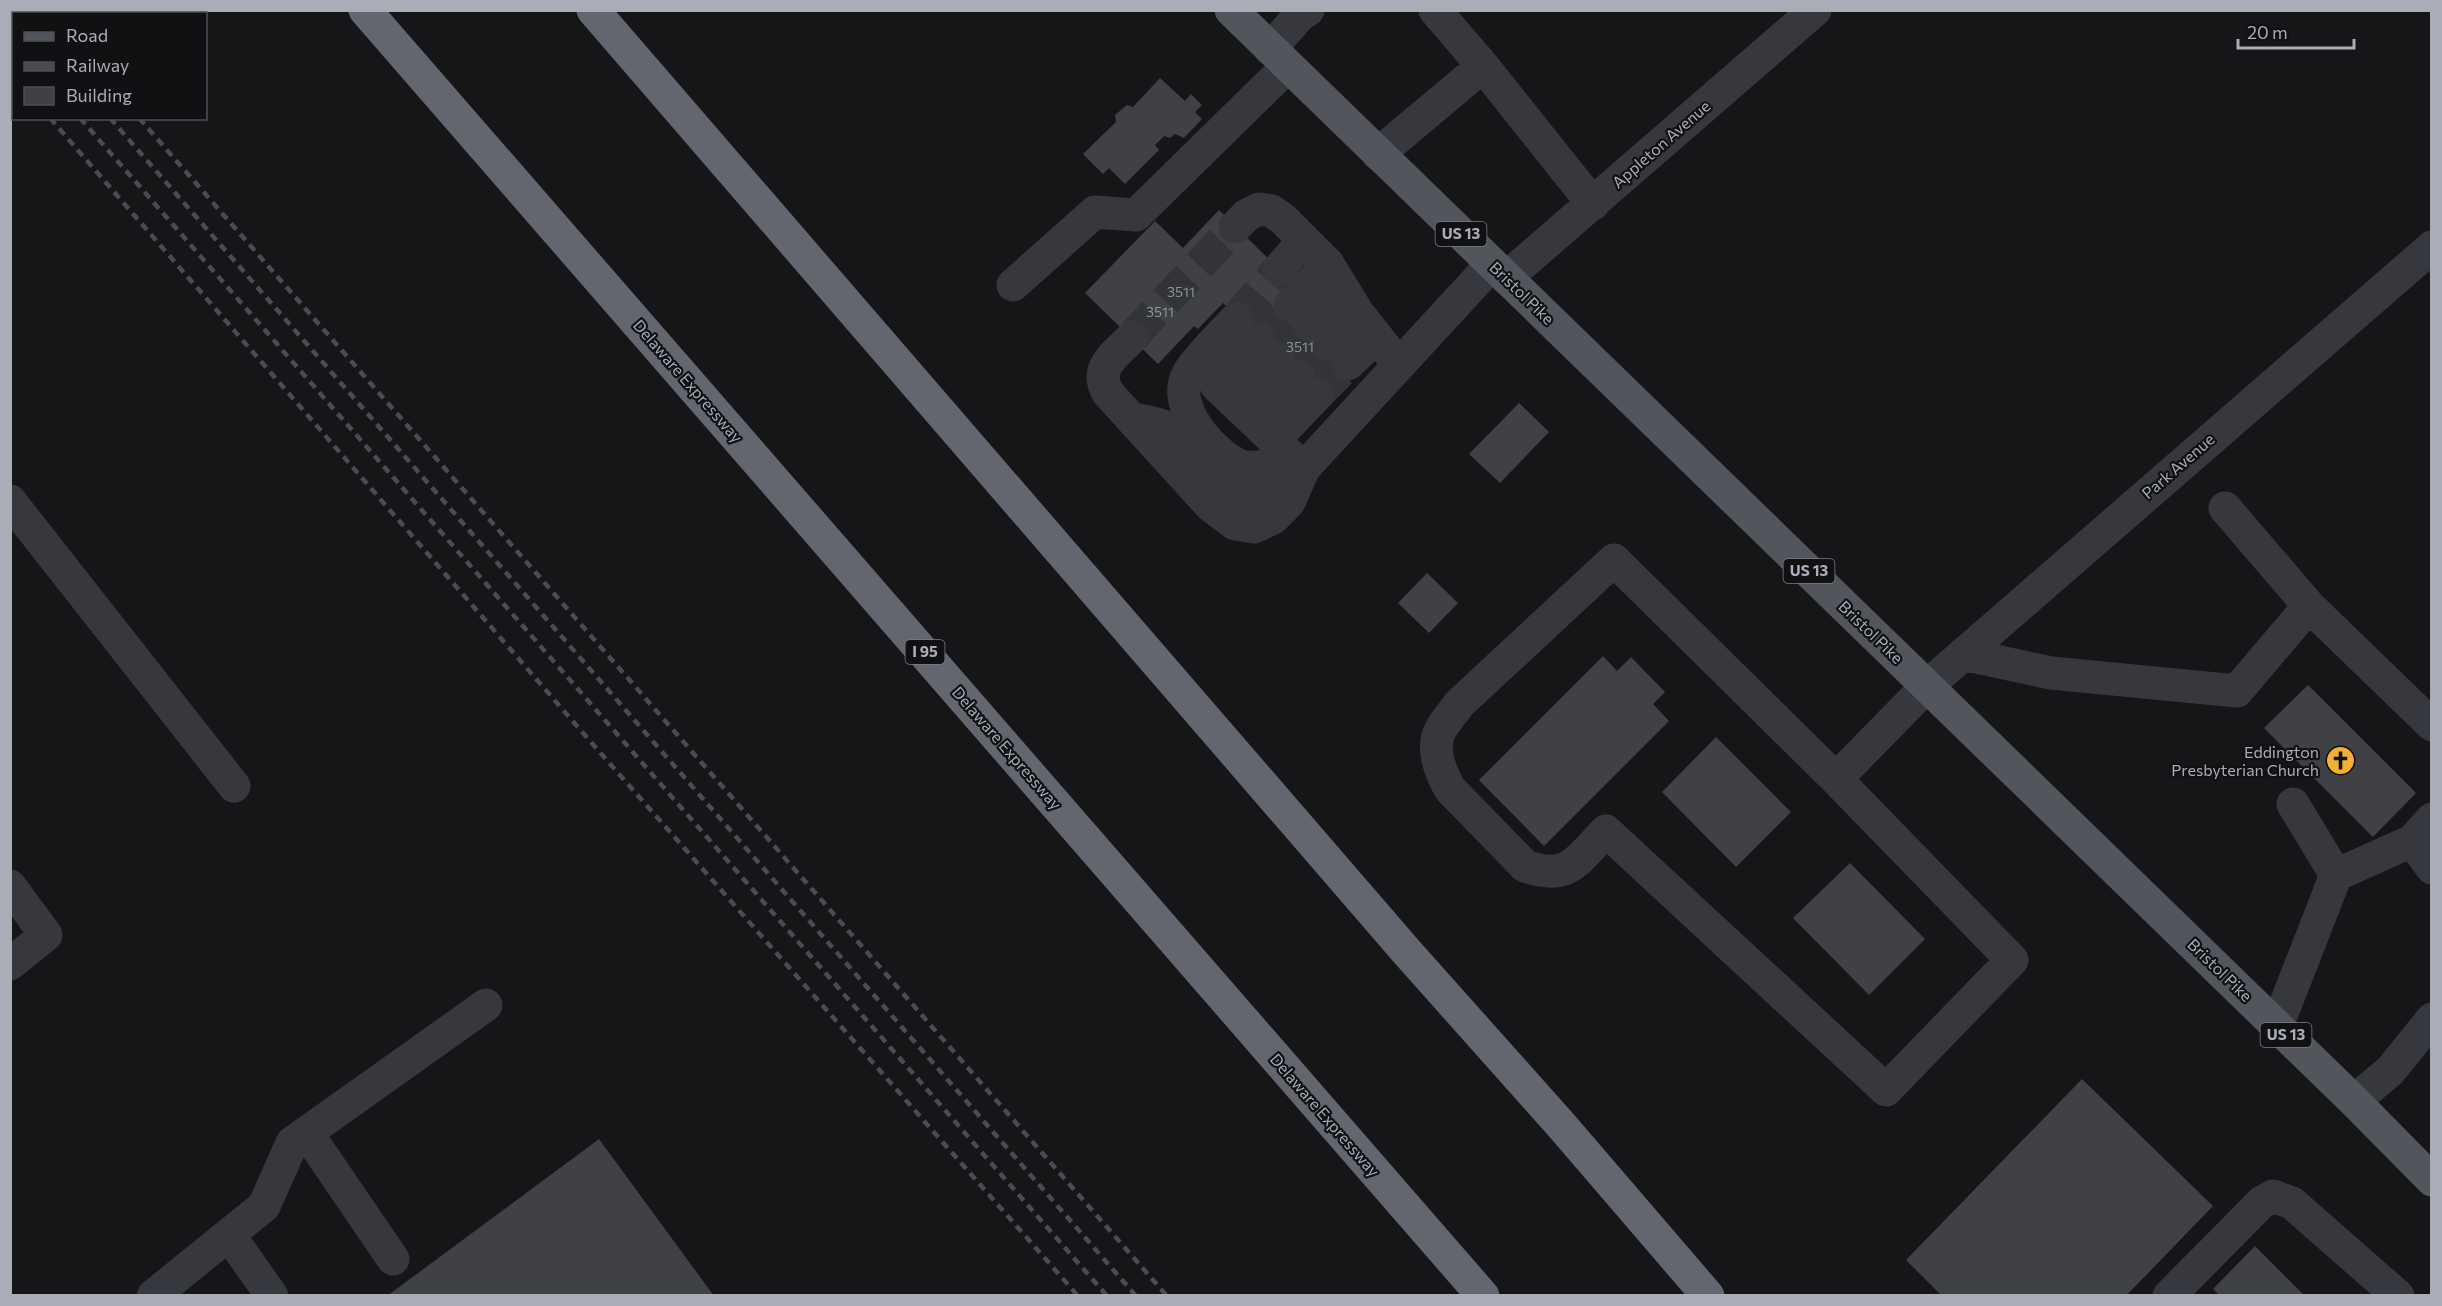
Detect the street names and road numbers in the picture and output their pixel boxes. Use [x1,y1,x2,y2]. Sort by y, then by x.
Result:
street label: Appleton Avenue [1608,96,1714,191]
road number: US 13 [1436,222,1486,246]
street label: Bristol Pike [1486,257,1558,328]
street label: Delaware Expressway [630,315,747,446]
street label: Park Avenue [2138,429,2218,502]
road number: US 13 [1784,559,1834,583]
street label: Bristol Pike [1835,596,1907,667]
road number: I 95 [906,640,944,664]
street label: Delaware Expressway [949,682,1066,813]
street label: Bristol Pike [2184,934,2256,1005]
road number: US 13 [2260,1023,2312,1047]
street label: Delaware Expressway [1267,1049,1384,1180]

